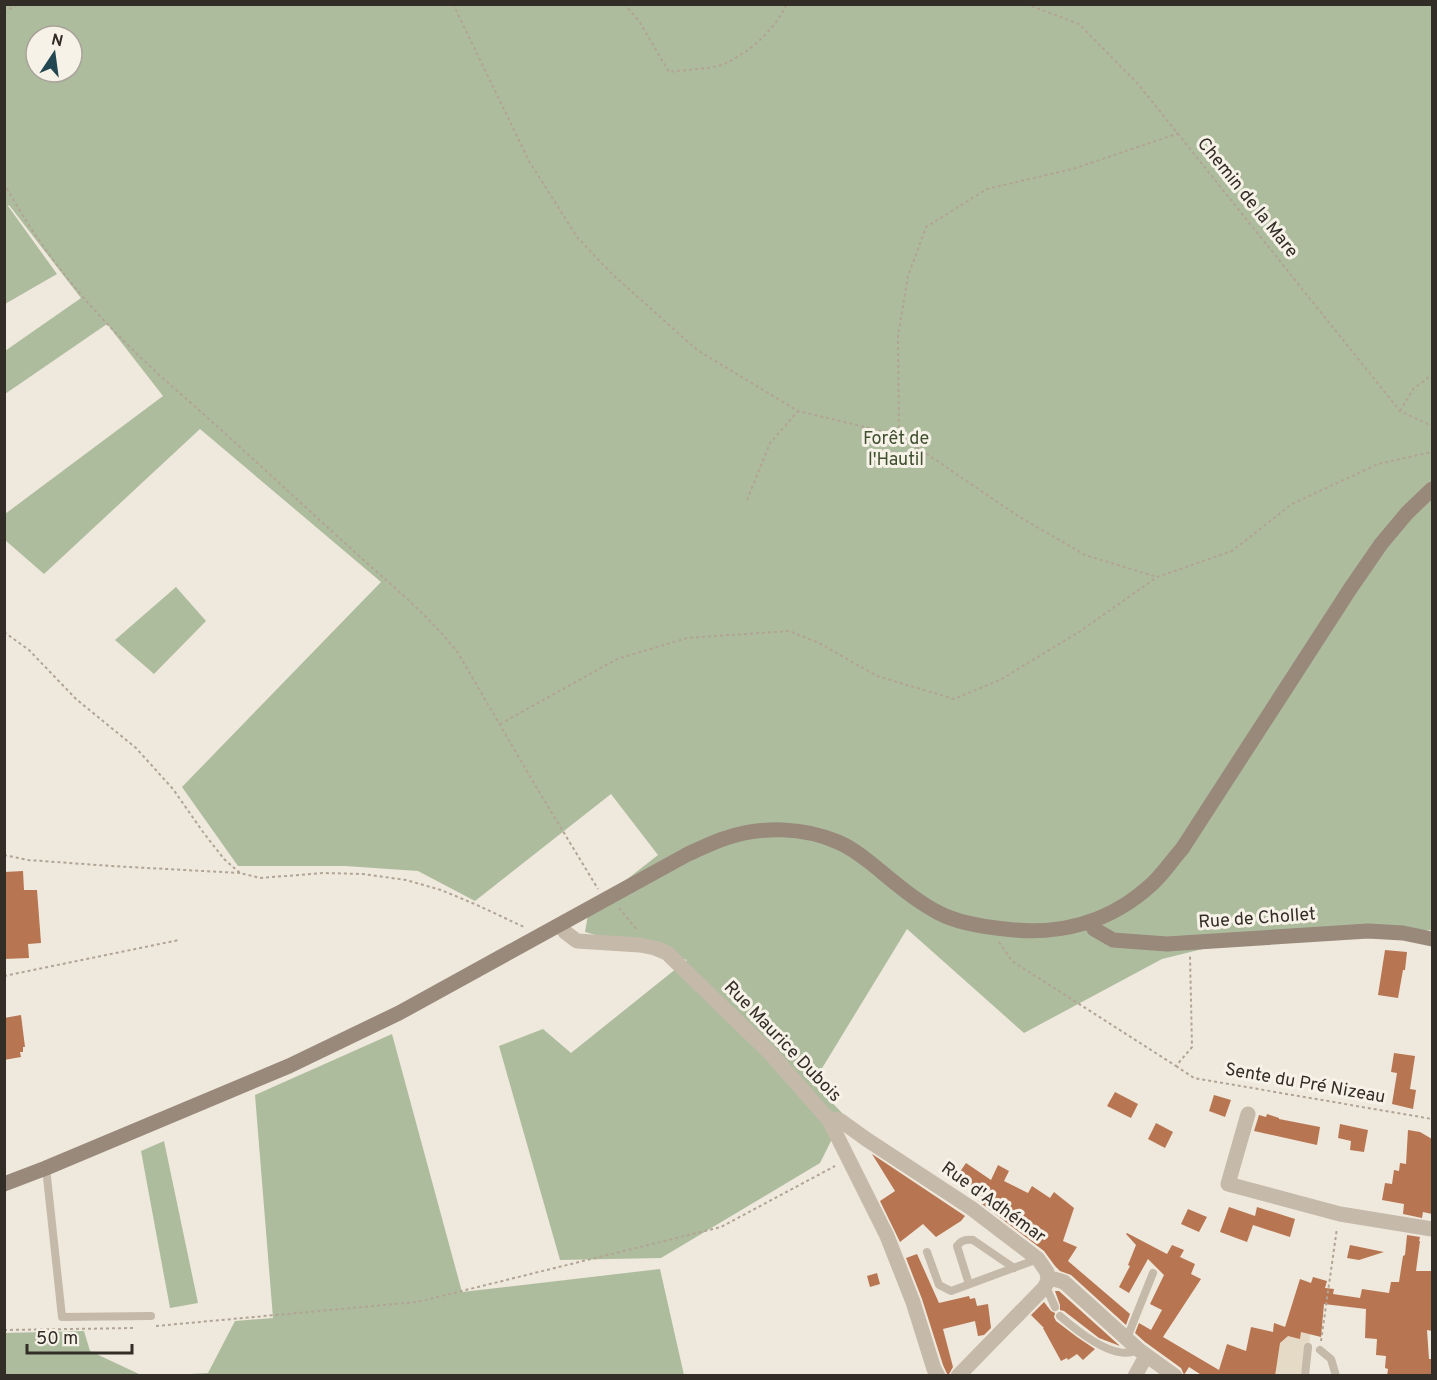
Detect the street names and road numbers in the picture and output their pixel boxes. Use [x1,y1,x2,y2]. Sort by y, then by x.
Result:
street label: Chemin de la Mare [1191,133,1303,263]
street label: Rue de Chollet [1198,903,1316,935]
street label: Rue Maurice Dubois [718,977,846,1107]
street label: Sente du Pré Nizeau [1223,1059,1387,1109]
street label: Rue d'Adhémar [936,1157,1050,1249]

